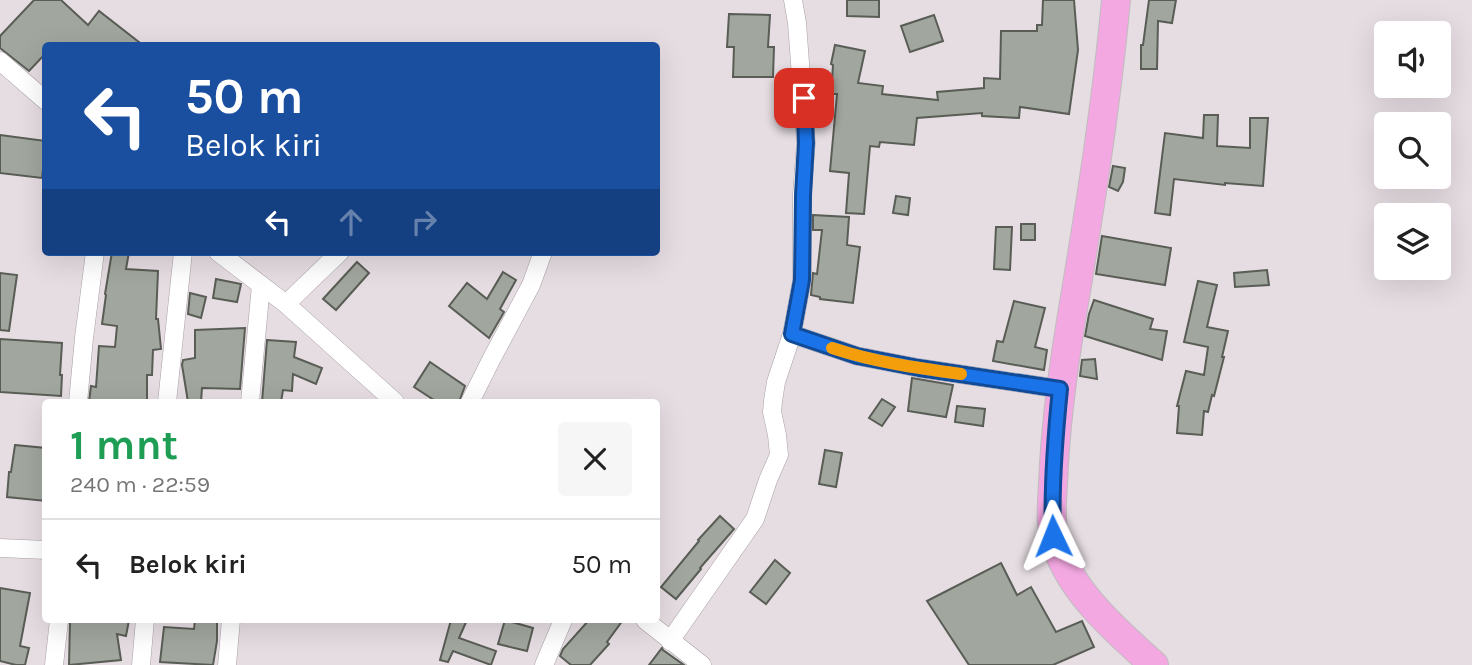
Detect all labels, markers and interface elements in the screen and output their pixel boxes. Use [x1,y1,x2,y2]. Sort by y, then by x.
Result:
map controls [1374,21,1451,280]
button: sound [1374,21,1451,98]
text: 50 m [185,68,303,125]
pin [774,68,834,128]
icon: left [70,70,161,161]
icon: arrive [785,79,823,117]
button: search [1374,112,1451,189]
text: Belok kiri [185,127,322,164]
icon: left [259,203,297,241]
icon: ahead [332,203,370,241]
icon: right [405,203,443,241]
button: layers [1374,203,1451,280]
text: 1 mnt [70,420,178,470]
button: close [558,422,632,496]
text: 240 m · 22:59 [70,471,210,498]
position arrow [1016,499,1090,573]
icon: left [70,546,108,584]
text: Belok kiri [129,549,247,580]
text: 50 m [571,549,632,580]

